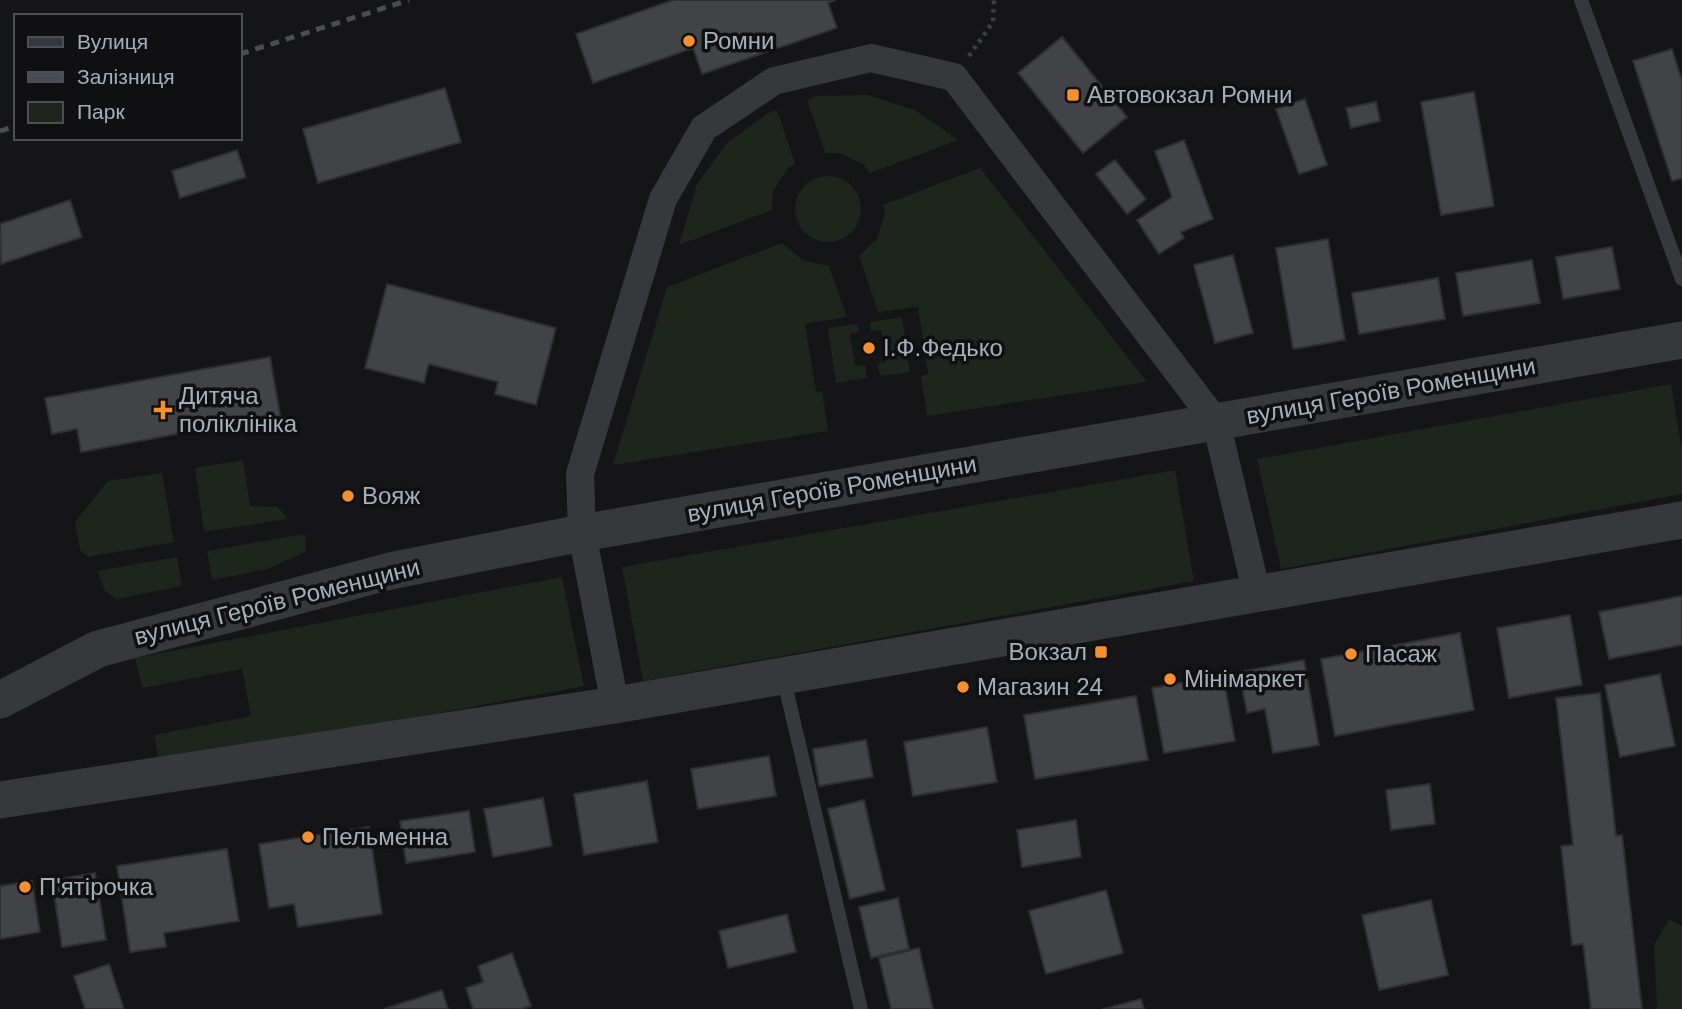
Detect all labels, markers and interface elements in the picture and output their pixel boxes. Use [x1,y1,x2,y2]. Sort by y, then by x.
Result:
legend [14,14,242,140]
place label: Ромни [703,27,774,54]
text: Вулиця [77,30,148,53]
marker: Ромни [681,33,697,49]
text: Залізниця [77,65,175,88]
place label: Автовокзал Ромни [1087,81,1292,108]
marker: Автовокзал Ромни [1065,87,1081,103]
text: Парк [77,100,125,123]
place label: І.Ф.Федько [883,334,1003,361]
marker: І.Ф.Федько [861,340,877,356]
street label: вулиця Героїв Роменщини [1244,352,1538,429]
place label: Дитяча поліклініка [179,382,298,437]
marker: Дитяча поліклініка [153,400,173,420]
street label: вулиця Героїв Роменщини [685,450,979,527]
place label: Вояж [362,482,420,509]
marker: Вояж [340,488,356,504]
street label: вулиця Героїв Роменщини [131,553,422,650]
place label: Вокзал [1009,638,1087,665]
place label: Пасаж [1365,640,1437,667]
marker: Вокзал [1093,644,1109,660]
marker: Пасаж [1343,646,1359,662]
place label: Мінімаркет [1184,665,1305,692]
marker: Мінімаркет [1162,671,1178,687]
place label: Магазин 24 [977,673,1103,700]
marker: Магазин 24 [955,679,971,695]
place label: Пельменна [322,823,449,850]
marker: Пельменна [300,829,316,845]
place label: П'ятірочка [39,873,154,900]
marker: П'ятірочка [17,879,33,895]

